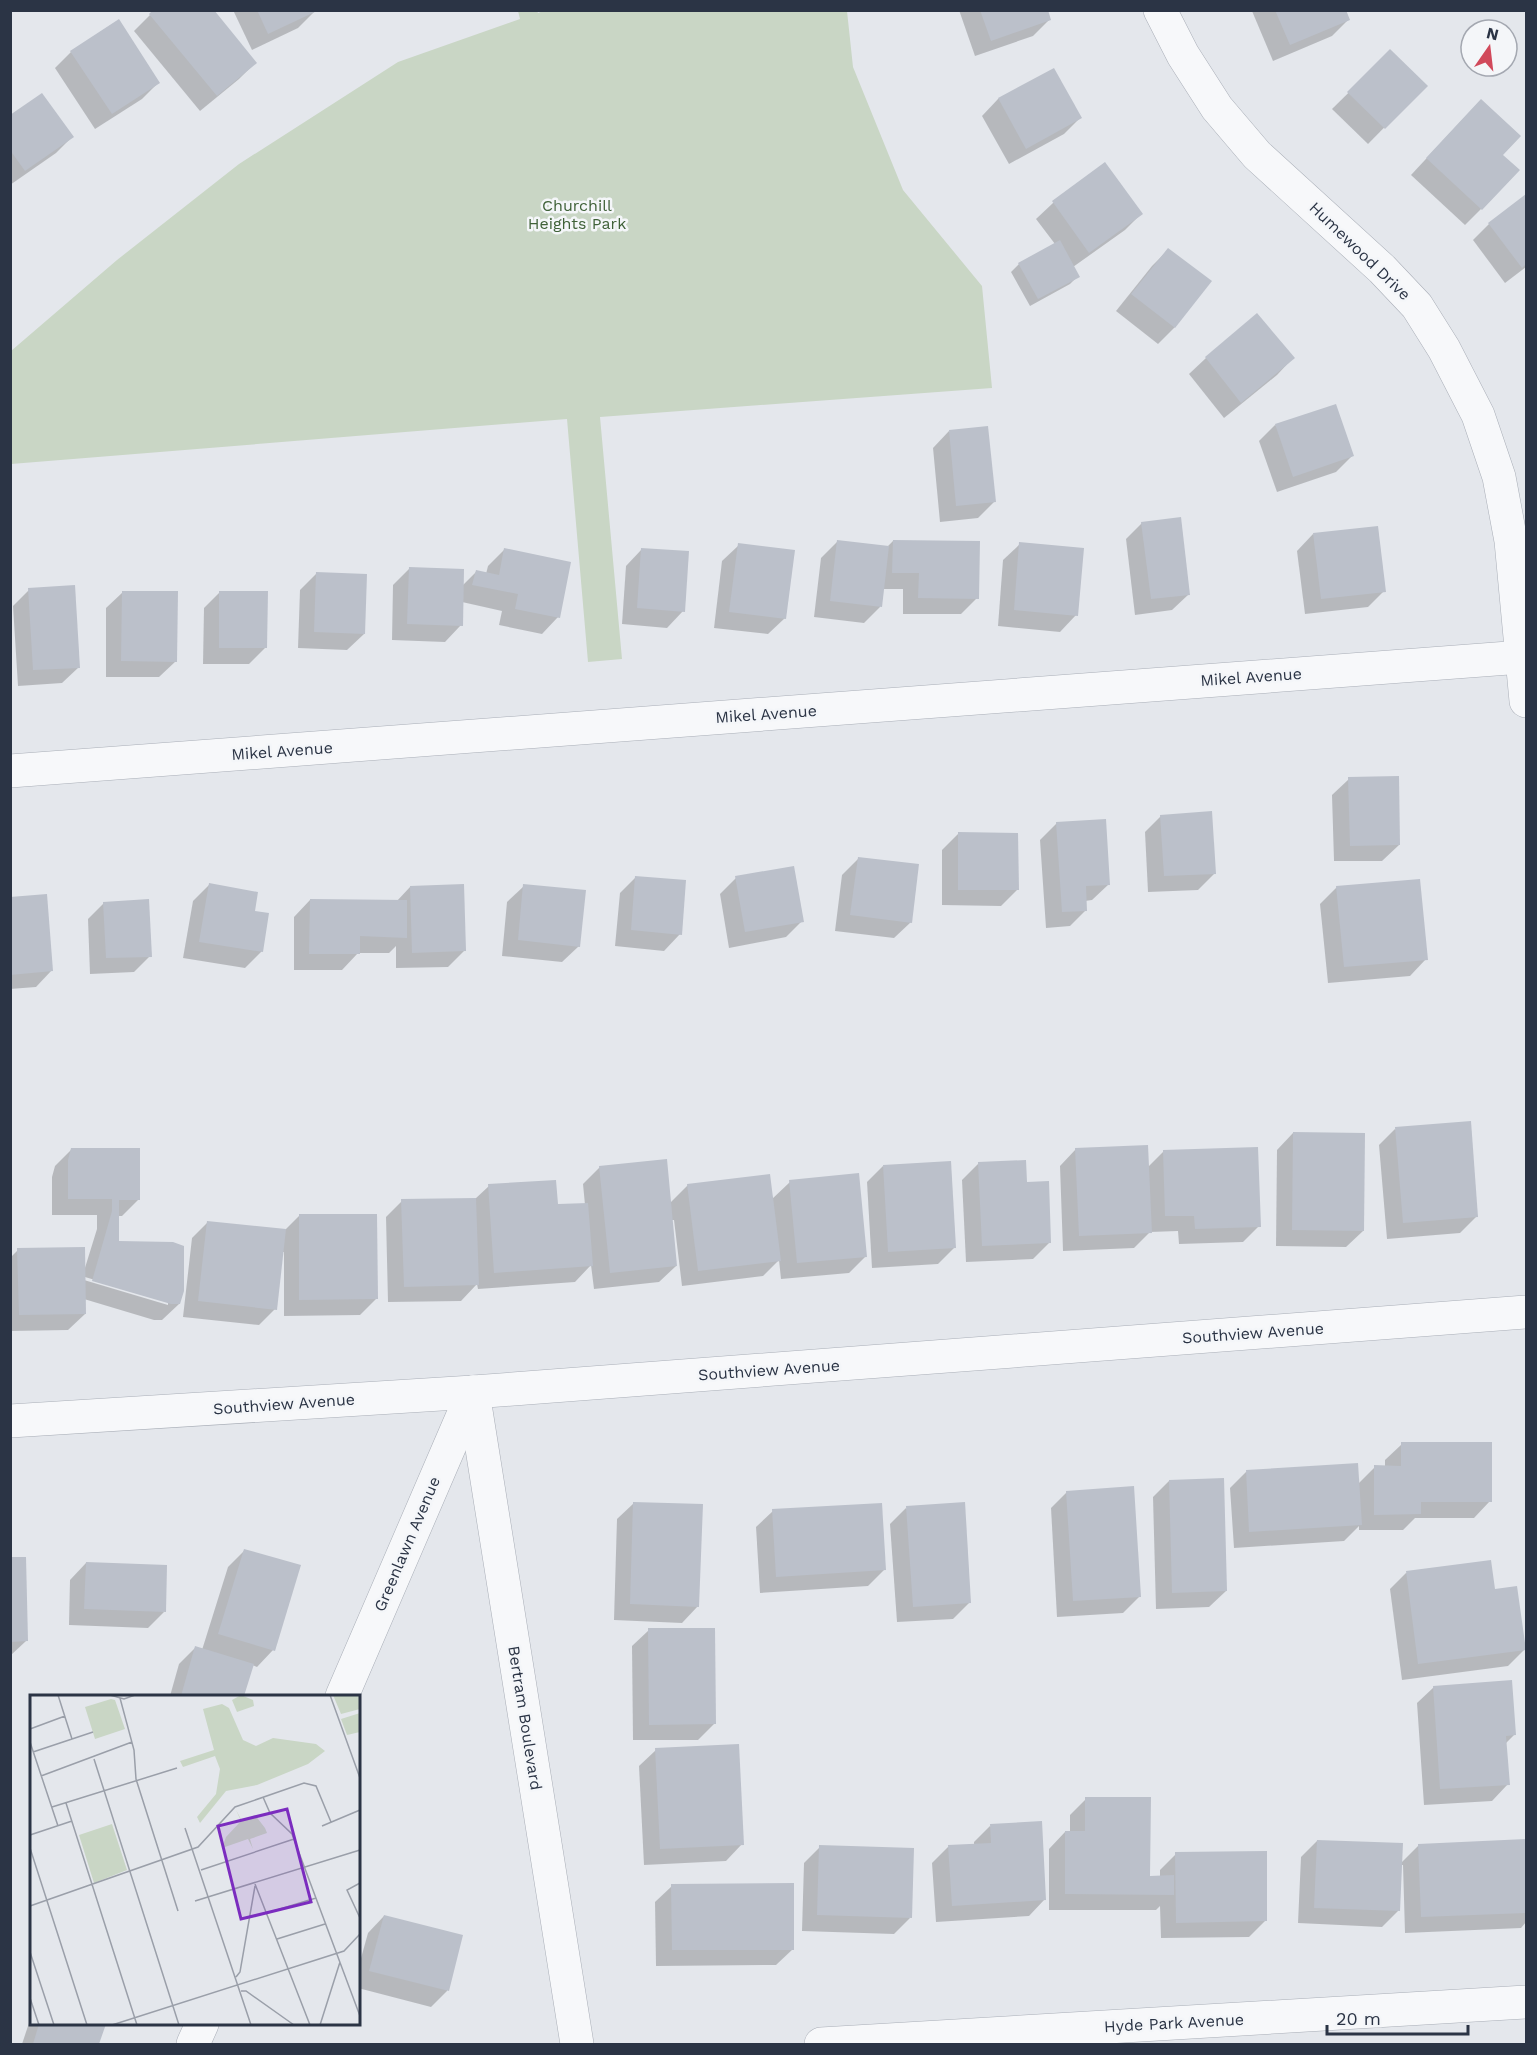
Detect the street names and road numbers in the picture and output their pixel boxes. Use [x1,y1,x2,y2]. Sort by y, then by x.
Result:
street label: Humewood Drive [1305,198,1415,304]
street label: Mikel Avenue [1200,664,1302,690]
street label: Mikel Avenue [715,701,817,727]
street label: Mikel Avenue [231,738,333,764]
street label: Southview Avenue [1181,1319,1325,1347]
street label: Southview Avenue [697,1356,841,1384]
street label: Southview Avenue [212,1390,356,1418]
street label: Greenlawn Avenue [370,1474,444,1614]
street label: Bertram Boulevard [504,1645,546,1791]
street label: Hyde Park Avenue [1103,2010,1245,2036]

